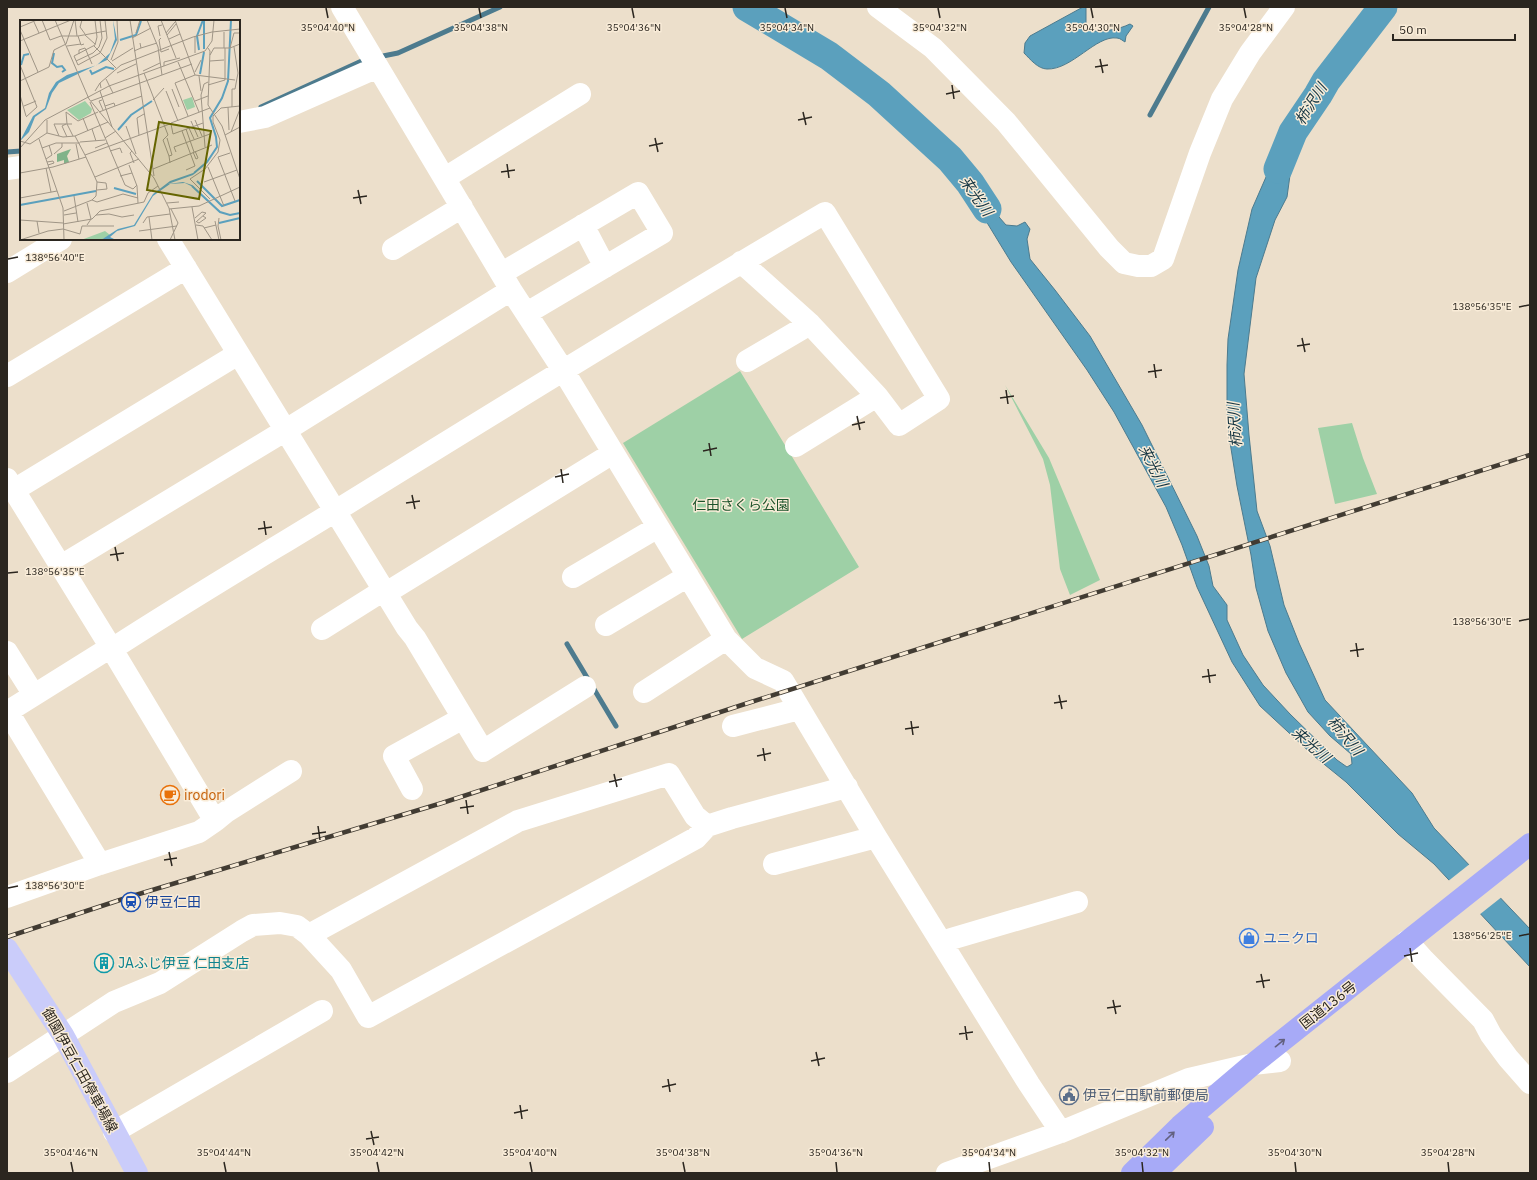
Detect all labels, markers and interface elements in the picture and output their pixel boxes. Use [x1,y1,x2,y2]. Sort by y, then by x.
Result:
scale bar [1393,16,1515,42]
inset map [20,20,240,240]
text: 35°04'40"N [301,21,355,34]
text: 35°04'38"N [454,21,508,34]
text: 35°04'36"N [607,21,661,34]
text: 35°04'34"N [760,21,814,34]
text: 35°04'32"N [913,21,967,34]
text: 35°04'30"N [1066,21,1120,34]
text: 35°04'28"N [1219,21,1273,34]
text: 50 m [1399,22,1427,37]
water label: 柿沢川 [1291,78,1332,128]
water label: 来光川 [956,172,998,221]
text: 138°56'40"E [25,251,85,264]
text: 138°56'35"E [1452,300,1512,313]
water label: 柿沢川 [1223,400,1246,448]
water label: 来光川 [1135,441,1173,492]
park label: 仁田さくら公園 [692,496,790,514]
text: 138°56'35"E [25,565,85,578]
text: 138°56'30"E [1452,615,1512,628]
water label: 柿沢川 [1324,712,1368,761]
water label: 来光川 [1288,723,1336,768]
cafe icon: irodori [159,784,181,806]
place label: irodori [184,786,225,804]
text: 138°56'30"E [25,879,85,892]
station icon: 伊豆仁田 [120,891,142,913]
place label: 伊豆仁田 [145,893,201,911]
shop icon: ユニクロ [1238,927,1260,949]
place label: ユニクロ [1263,929,1319,947]
text: 138°56'25"E [1452,929,1512,942]
building icon: JAふじ伊豆 仁田支店 [93,952,115,974]
place label: JAふじ伊豆 仁田支店 [118,954,249,972]
street label: 国道136号 [1296,977,1360,1033]
street label: 御園伊豆仁田停車場線 [38,1004,122,1136]
one-way arrow [1274,1038,1285,1047]
public building icon: 伊豆仁田駅前郵便局 [1058,1084,1080,1106]
place label: 伊豆仁田駅前郵便局 [1083,1086,1209,1104]
one-way arrow [1165,1131,1175,1141]
text: 35°04'46"N [44,1146,98,1159]
text: 35°04'44"N [197,1146,251,1159]
text: 35°04'42"N [350,1146,404,1159]
text: 35°04'40"N [503,1146,557,1159]
text: 35°04'38"N [656,1146,710,1159]
text: 35°04'36"N [809,1146,863,1159]
text: 35°04'34"N [962,1146,1016,1159]
text: 35°04'32"N [1115,1146,1169,1159]
text: 35°04'30"N [1268,1146,1322,1159]
text: 35°04'28"N [1421,1146,1475,1159]

